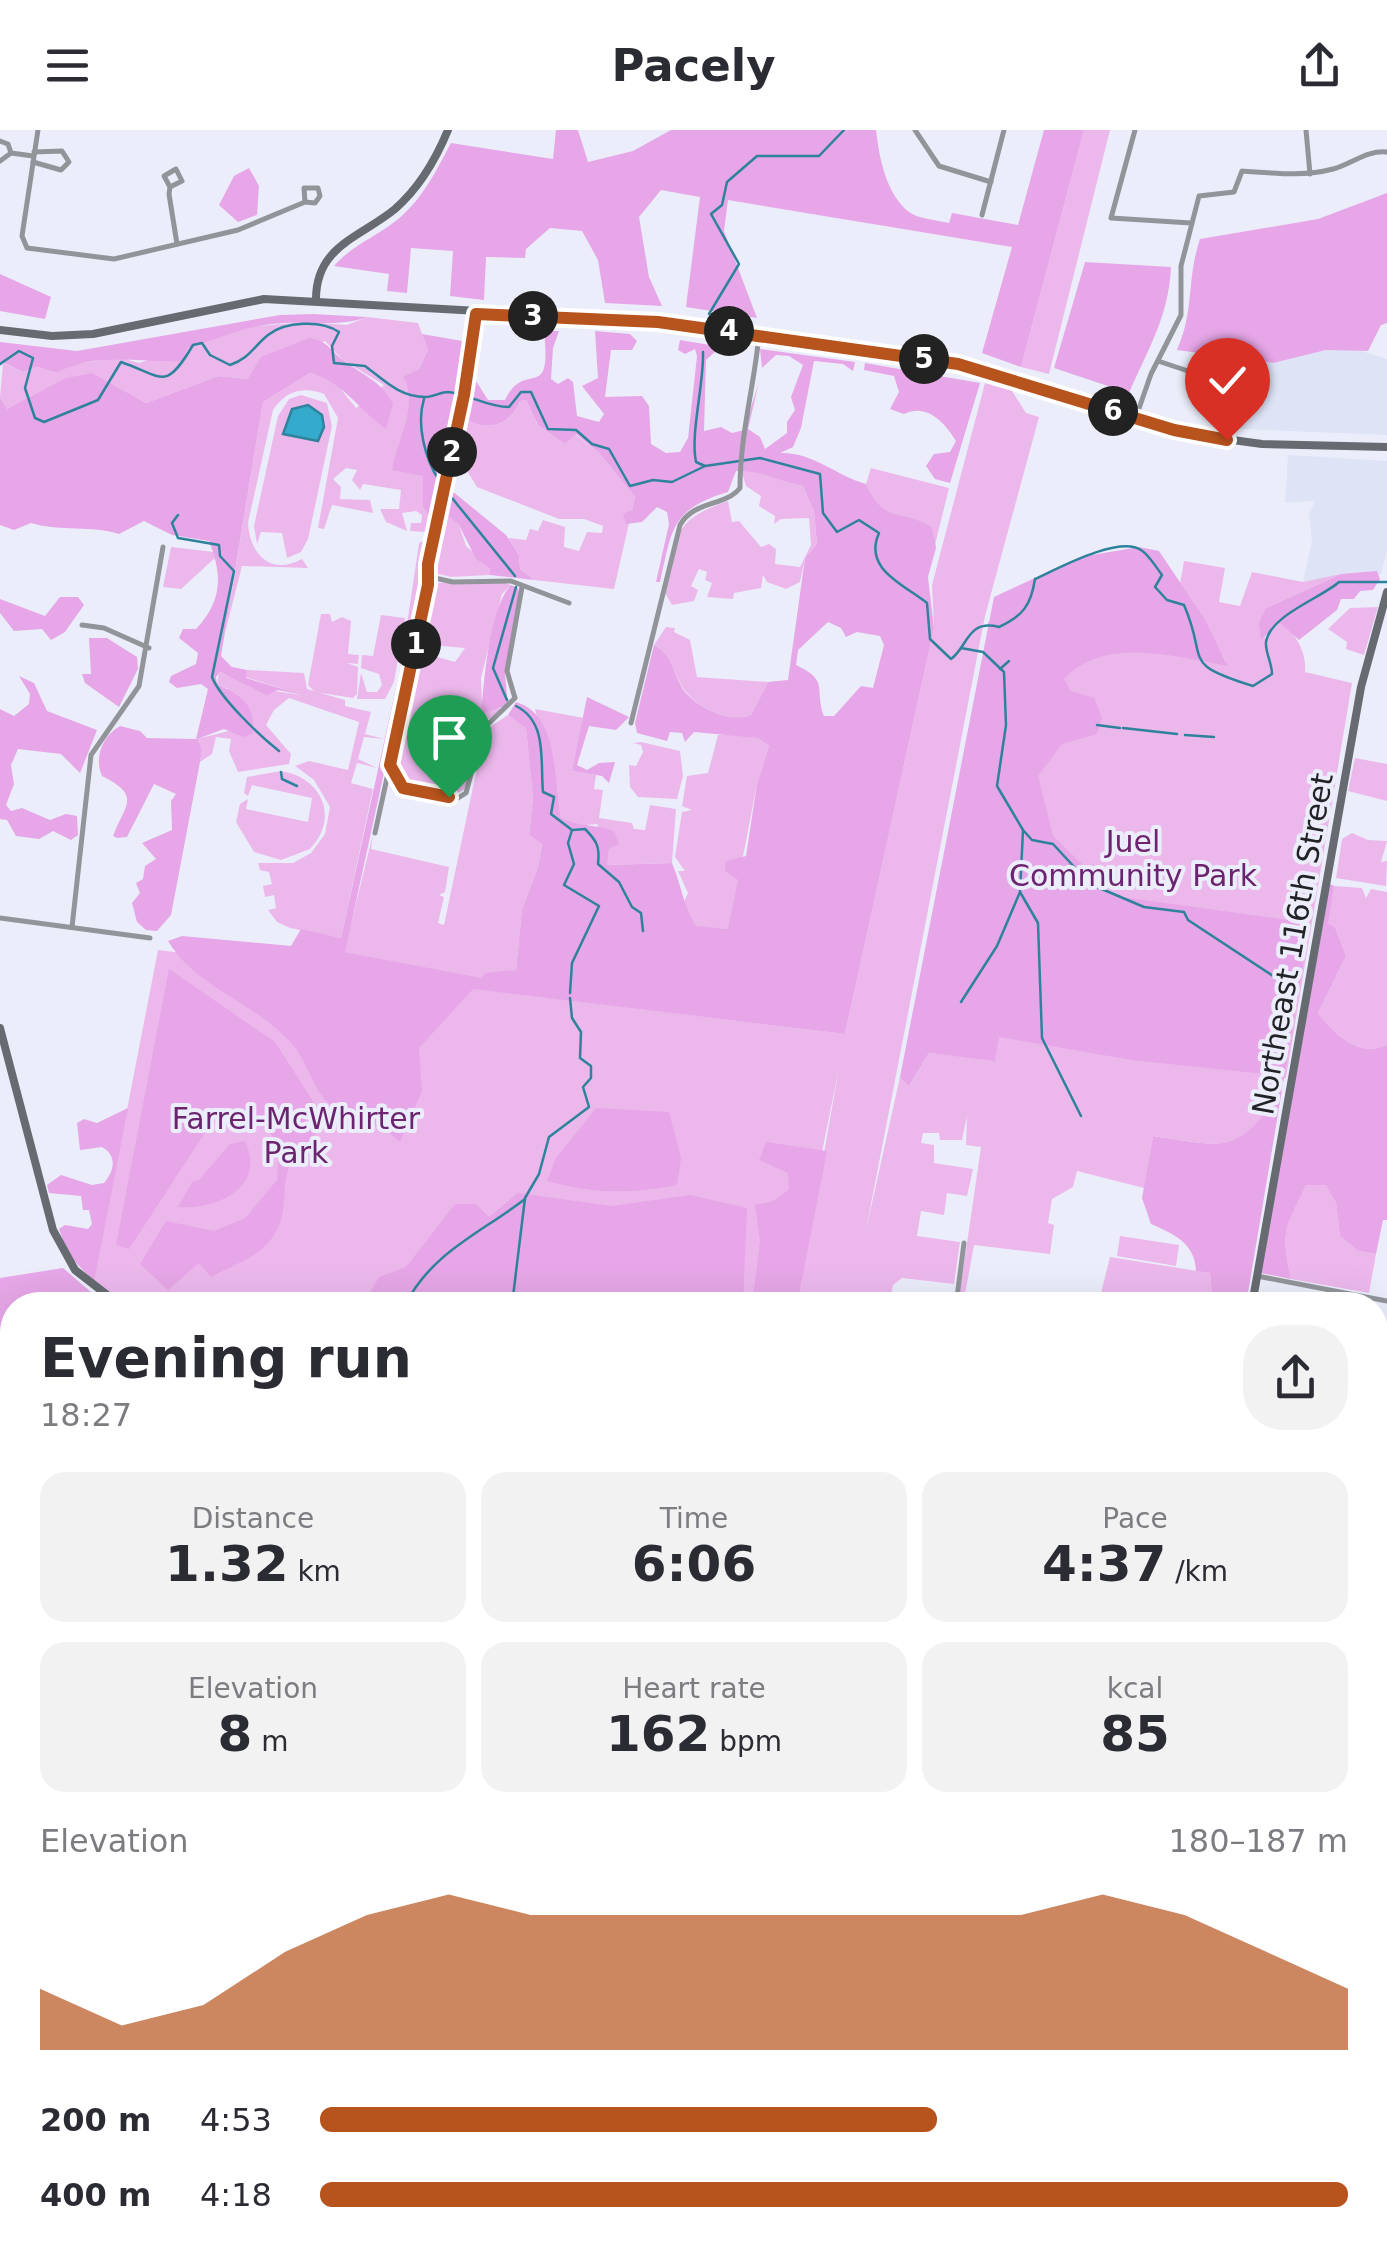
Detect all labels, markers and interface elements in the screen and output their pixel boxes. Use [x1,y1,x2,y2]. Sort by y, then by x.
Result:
icon: menu [40,38,95,93]
icon: share [1292,38,1347,93]
text: Pacely [611,39,776,92]
pin: 3 [508,291,558,341]
text: 3 [523,299,543,332]
pin: 4 [704,306,754,356]
text: 4 [719,314,739,347]
pin: 5 [899,334,949,384]
pin [1185,338,1270,441]
text: 5 [914,342,934,375]
icon: check [1200,353,1255,408]
pin: 6 [1088,386,1138,436]
text: 6 [1103,394,1123,427]
pin: 2 [427,427,477,477]
text: 2 [442,435,462,468]
pin: 1 [391,619,441,669]
text: 1 [406,627,426,660]
pin [407,695,492,798]
icon: arrive [422,710,477,765]
street label: Northeast 116th Street [1245,770,1340,1118]
park label: Juel Community Park [1009,824,1258,893]
park label: Farrel-McWhirter Park [172,1101,421,1170]
button: share [1243,1325,1348,1430]
text: Evening run [40,1326,412,1390]
text: 18:27 [40,1396,132,1434]
text: Distance [192,1502,314,1535]
text: Time [660,1502,728,1535]
text: Pace [1102,1502,1168,1535]
text: 1.32 [165,1535,288,1593]
text: 6:06 [632,1535,756,1593]
text: 4:37 [1042,1535,1166,1593]
text: km [288,1555,341,1588]
text: /km [1166,1555,1228,1588]
text: Elevation [188,1672,318,1705]
text: Heart rate [622,1672,766,1705]
text: kcal [1107,1672,1163,1705]
text: 8 [218,1705,252,1763]
text: 162 [606,1705,710,1763]
text: 85 [1100,1705,1170,1763]
text: m [252,1725,288,1758]
text: bpm [710,1725,782,1758]
text: Elevation [40,1822,189,1860]
text: 180–187 m [1169,1822,1348,1860]
text: 200 m [40,2101,151,2139]
text: 4:53 [200,2101,272,2139]
text: 400 m [40,2176,151,2214]
text: 4:18 [200,2176,272,2214]

